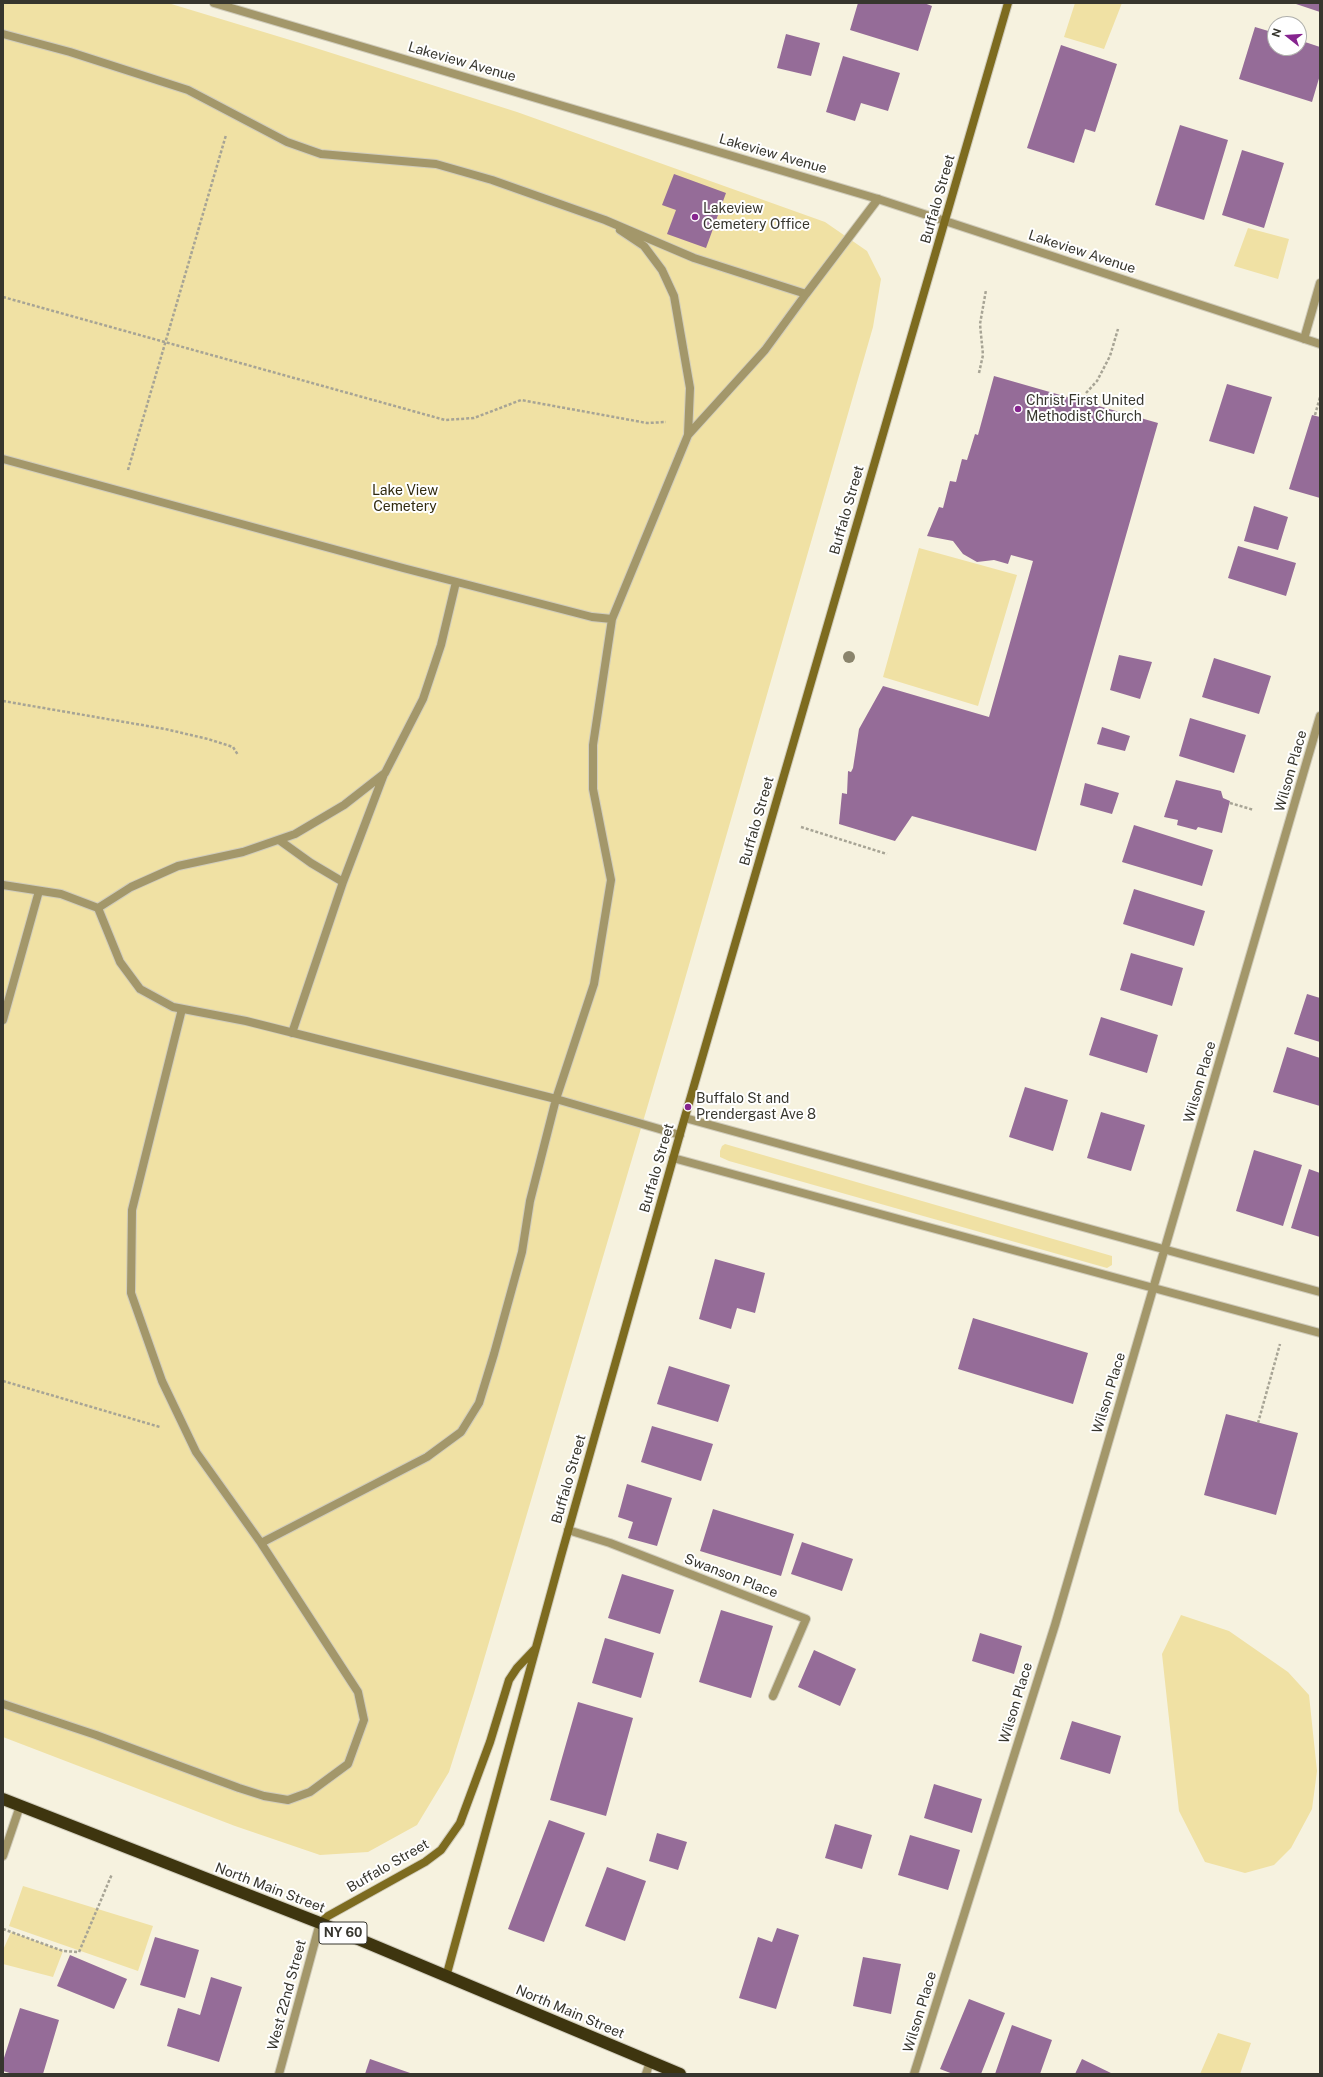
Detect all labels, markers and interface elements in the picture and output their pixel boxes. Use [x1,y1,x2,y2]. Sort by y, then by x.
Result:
north arrow [1267,16,1307,56]
text: N [1269,27,1283,39]
street label: Lakeview Avenue [406,39,518,85]
street label: Lakeview Avenue [717,131,829,177]
street label: Buffalo Street [917,152,959,246]
place label: Lakeview Cemetery Office [703,201,810,234]
marker: Lakeview Cemetery Office [690,212,700,222]
street label: Lakeview Avenue [1026,227,1138,277]
place label: Christ First United Methodist Church [1026,393,1144,426]
marker: Christ First United Methodist Church [1013,404,1023,414]
street label: Buffalo Street [826,463,868,557]
park label: Lake View Cemetery [372,483,438,516]
street label: Wilson Place [1271,728,1311,814]
street label: Buffalo Street [736,774,778,868]
street label: Wilson Place [1180,1039,1220,1125]
place label: Buffalo St and Prendergast Ave 8 [696,1091,816,1124]
marker: Buffalo St and Prendergast Ave 8 [683,1102,693,1112]
street label: Buffalo Street [636,1121,678,1215]
street label: Wilson Place [1089,1351,1129,1435]
street label: Buffalo Street [548,1432,590,1526]
street label: Swanson Place [682,1550,780,1602]
street label: Wilson Place [996,1661,1036,1745]
street label: Buffalo Street [344,1836,432,1896]
street label: North Main Street [213,1859,327,1917]
road number: NY 60 [319,1922,367,1944]
street label: West 22nd Street [264,1938,310,2052]
street label: Wilson Place [900,1970,940,2054]
street label: North Main Street [513,1981,627,2043]

